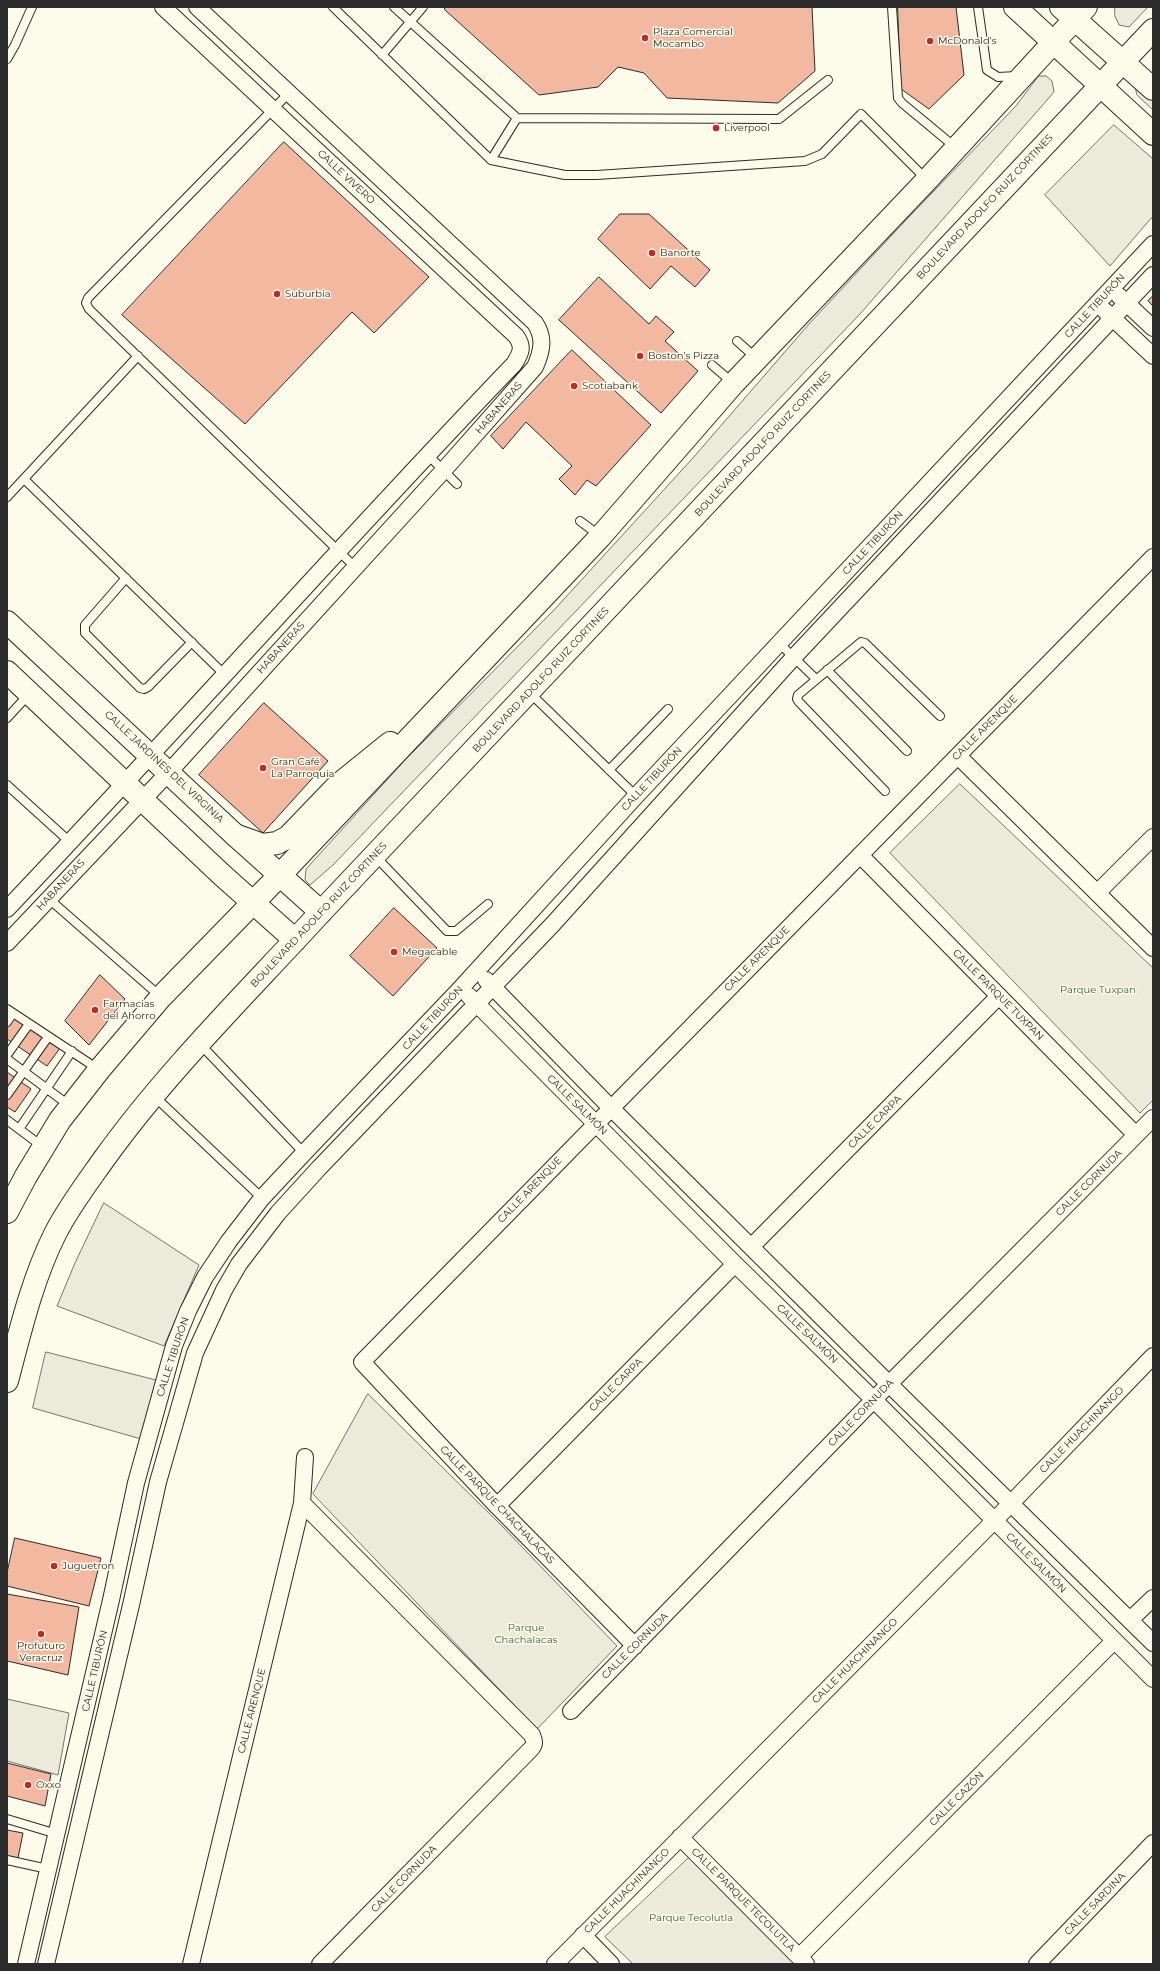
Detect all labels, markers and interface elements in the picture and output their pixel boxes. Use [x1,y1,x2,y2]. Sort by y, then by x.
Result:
place label: Plaza Comercial Mocambo [653,26,733,50]
marker: Plaza Comercial Mocambo [640,33,650,43]
place label: McDonald's [938,35,997,47]
marker: McDonald's [925,36,935,46]
place label: Liverpool [724,122,770,134]
marker: Liverpool [711,123,721,133]
street label: BOULEVARD ADOLFO RUIZ CORTINES [914,132,1056,282]
street label: CALLE VIVERO [315,147,377,207]
place label: Banorte [660,247,701,259]
marker: Banorte [647,248,657,258]
street label: CALLE TIBURÓN [1062,272,1128,340]
place label: Suburbia [285,288,331,300]
marker: Suburbia [272,289,282,299]
place label: Boston's Pizza [648,350,719,362]
marker: Boston's Pizza [635,351,645,361]
street label: BOULEVARD ADOLFO RUIZ CORTINES [692,369,834,519]
street label: HABANERAS [473,379,525,437]
place label: Scotiabank [582,380,638,392]
marker: Scotiabank [569,381,579,391]
street label: CALLE TIBURÓN [840,509,906,577]
street label: BOULEVARD ADOLFO RUIZ CORTINES [470,605,612,755]
street label: HABANERAS [255,620,307,676]
street label: CALLE ARENQUE [950,693,1020,763]
street label: CALLE JARDINES DEL VIRGINIA [102,708,226,826]
street label: CALLE TIBURÓN [619,745,685,813]
place label: Gran Café La Parroquia [271,756,335,780]
marker: Gran Café La Parroquia [258,763,268,773]
street label: BOULEVARD ADOLFO RUIZ CORTINES [248,840,390,990]
street label: HABANERAS [34,857,88,913]
street label: CALLE ARENQUE [722,924,792,994]
place label: Megacable [402,946,457,958]
marker: Megacable [389,947,399,957]
street label: CALLE PARQUE TUXPAN [950,947,1046,1043]
street label: CALLE TIBURÓN [400,984,466,1052]
park label: Parque Tuxpan [1060,984,1136,996]
place label: Farmacias del Ahorro [103,998,155,1022]
marker: Farmacias del Ahorro [90,1005,100,1015]
street label: CALLE SALMÓN [544,1072,610,1138]
street label: CALLE CARPA [846,1093,904,1151]
street label: CALLE CORNUDA [1053,1147,1125,1219]
street label: CALLE ARENQUE [495,1154,565,1226]
street label: CALLE SALMÓN [774,1302,840,1366]
street label: CALLE TIBURÓN [154,1316,192,1398]
street label: CALLE CARPA [587,1356,645,1414]
street label: CALLE CORNUDA [826,1377,896,1449]
street label: CALLE HUACHINANGO [1037,1384,1127,1476]
street label: CALLE PARQUE CHACHALACAS [437,1443,557,1567]
street label: CALLE SALMÓN [1003,1530,1069,1596]
place label: Juguetron [62,1560,114,1572]
marker: Juguetron [49,1561,59,1571]
street label: CALLE CORNUDA [599,1610,671,1682]
street label: CALLE HUACHINANGO [810,1616,900,1706]
park label: Parque Chachalacas [495,1622,557,1646]
marker: Profuturo Veracruz [36,1629,46,1639]
street label: CALLE TIBURÓN [80,1629,110,1713]
place label: Profuturo Veracruz [17,1640,65,1664]
street label: CALLE ARENQUE [236,1667,268,1755]
street label: CALLE CAZÓN [927,1769,987,1829]
place label: Oxxo [36,1779,61,1791]
marker: Oxxo [23,1780,33,1790]
street label: CALLE CORNUDA [369,1843,439,1915]
street label: CALLE HUACHINANGO [582,1846,672,1936]
street label: CALLE PARQUE TECOLUTLA [689,1846,797,1954]
street label: CALLE SARDINA [1062,1870,1128,1938]
park label: Parque Tecolutla [649,1912,733,1924]

